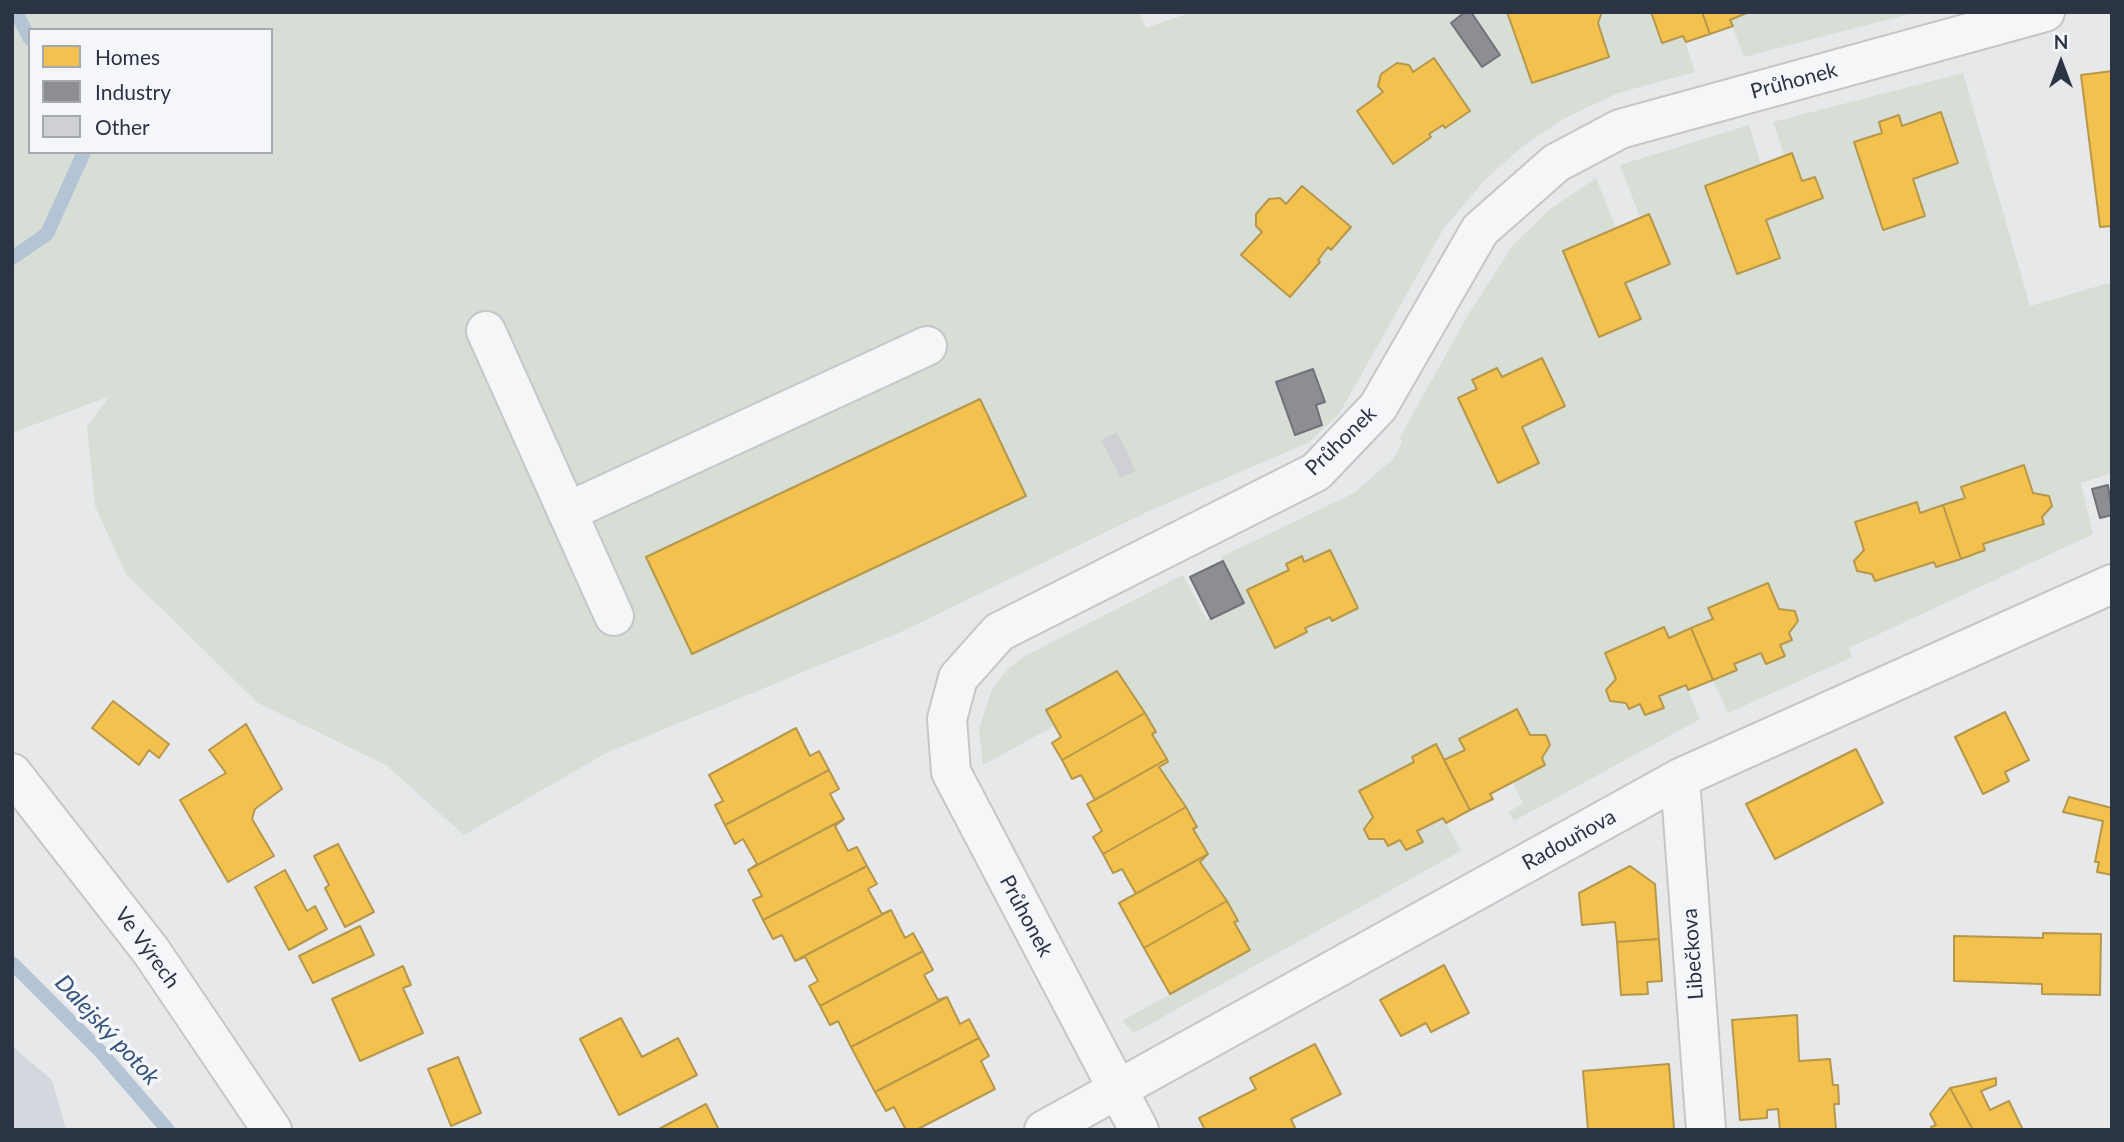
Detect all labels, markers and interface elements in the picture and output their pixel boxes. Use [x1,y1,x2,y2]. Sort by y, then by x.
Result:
legend [28,28,273,154]
north arrow [2026,28,2096,98]
text: N [2054,30,2068,53]
text: Homes [95,44,160,69]
street label: Průhonek [1748,57,1840,105]
text: Industry [95,79,171,104]
text: Other [95,114,150,139]
street label: Průhonek [1300,401,1382,481]
street label: Radouňova [1518,804,1620,876]
street label: Průhonek [994,871,1058,961]
street label: Ve Výrech [109,903,185,993]
street label: Libečkova [1677,908,1709,1000]
water label: Dalejský potok [49,969,165,1091]

